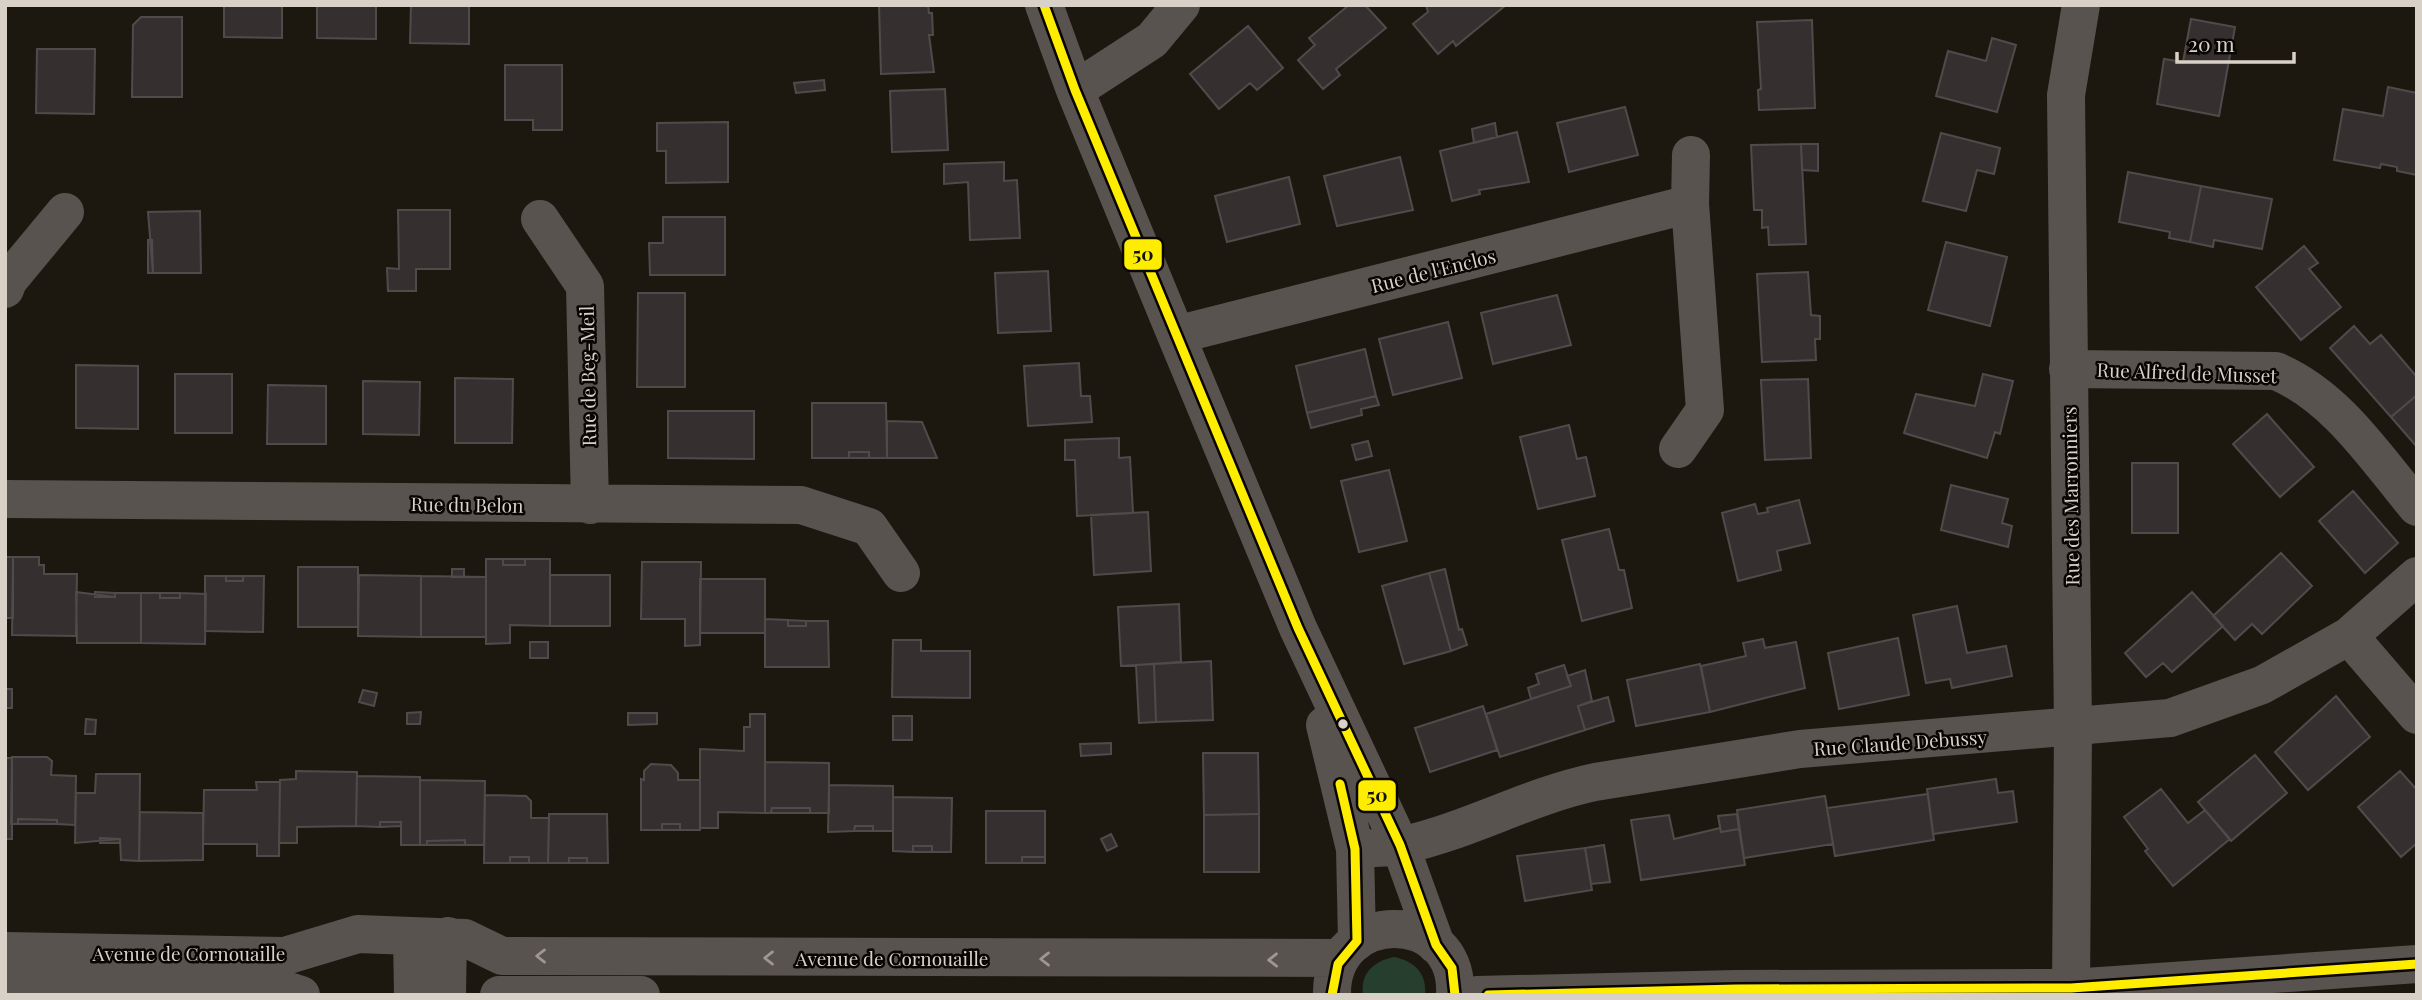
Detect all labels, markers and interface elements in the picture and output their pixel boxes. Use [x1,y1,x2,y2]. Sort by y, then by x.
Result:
scale bar [2177,21,2294,65]
text: 20 m [2188,29,2235,57]
line badge: 50 [1123,238,1163,271]
text: 50 [1133,240,1153,266]
street label: Rue de l'Enclos [1368,242,1498,298]
street label: Rue de Beg-Meil [573,305,601,447]
street label: Rue Alfred de Musset [2096,356,2278,388]
street label: Rue des Marronniers [2055,406,2085,586]
street label: Rue du Belon [410,490,524,518]
unlabelled marker [1336,717,1350,731]
street label: Rue Claude Debussy [1812,723,1988,761]
line badge: 50 [1357,779,1397,812]
text: 50 [1367,781,1387,807]
street label: Avenue de Cornouaille [92,940,285,966]
street label: Avenue de Cornouaille [795,945,988,971]
one-way arrow [535,948,546,964]
one-way arrow [763,950,773,966]
one-way arrow [1039,951,1050,967]
one-way arrow [1267,952,1277,968]

